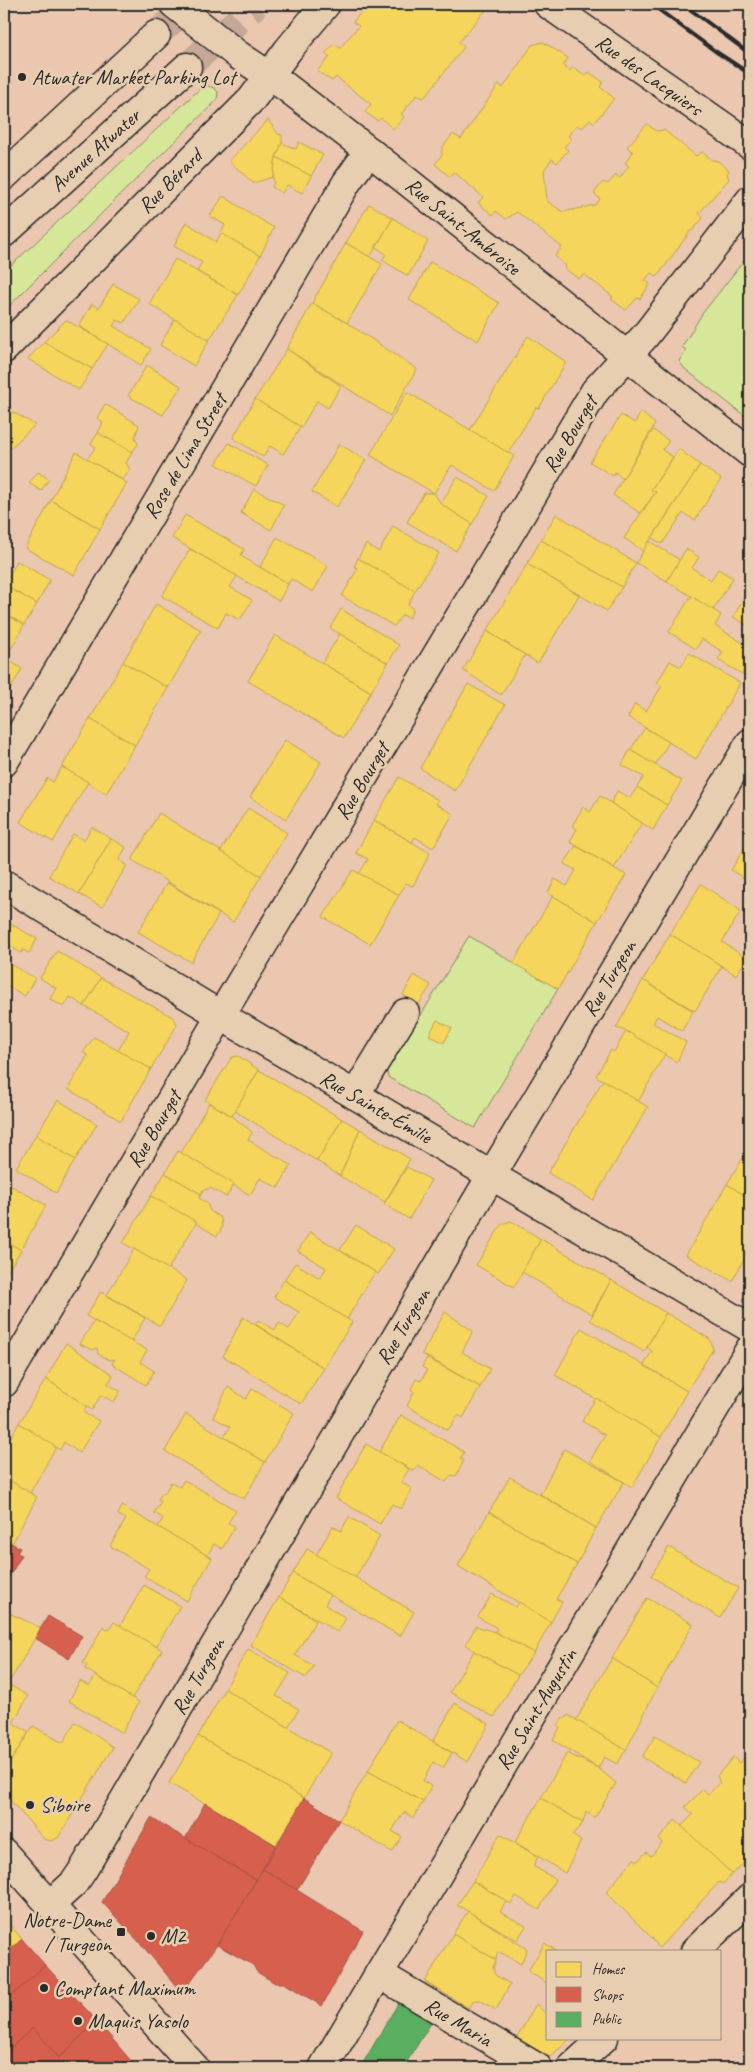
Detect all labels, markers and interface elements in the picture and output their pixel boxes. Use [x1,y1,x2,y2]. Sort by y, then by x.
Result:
street label: Rue des Lacquiers [590,29,709,122]
place label: Atwater Market Parking Lot [32,64,238,90]
marker: Atwater Market Parking Lot [16,71,28,83]
street label: Avenue Atwater [45,102,146,197]
street label: Rue Bérard [132,141,210,219]
street label: Rue Saint-Ambroise [400,172,527,281]
street label: Rose de Lima Street [137,386,234,523]
street label: Rue Bourget [537,388,605,477]
street label: Rue Bourget [329,735,397,824]
street label: Rue Turgeon [576,934,643,1021]
street label: Rue Sainte-Émilie [316,1065,437,1150]
street label: Rue Bourget [121,1083,189,1172]
street label: Rue Turgeon [370,1282,437,1369]
street label: Rue Turgeon [166,1631,231,1719]
street label: Rue Saint-Augustin [490,1643,583,1774]
place label: Siboire [40,1792,92,1818]
marker: Siboire [24,1799,36,1811]
place label: Notre-Dame / Turgeon [23,1907,113,1957]
place label: M2 [161,1923,187,1949]
marker: Notre-Dame / Turgeon [115,1926,127,1938]
marker: M2 [145,1930,157,1942]
legend [546,1950,722,2040]
text: Homes [592,1960,626,1979]
place label: Comptant Maximum [54,1975,196,2001]
marker: Comptant Maximum [38,1982,50,1994]
text: Shops [592,1986,625,2005]
street label: Rue Maria [420,1992,498,2053]
place label: Maquis Yasolo [88,2008,190,2034]
text: Public [592,2010,622,2029]
marker: Maquis Yasolo [72,2015,84,2027]

